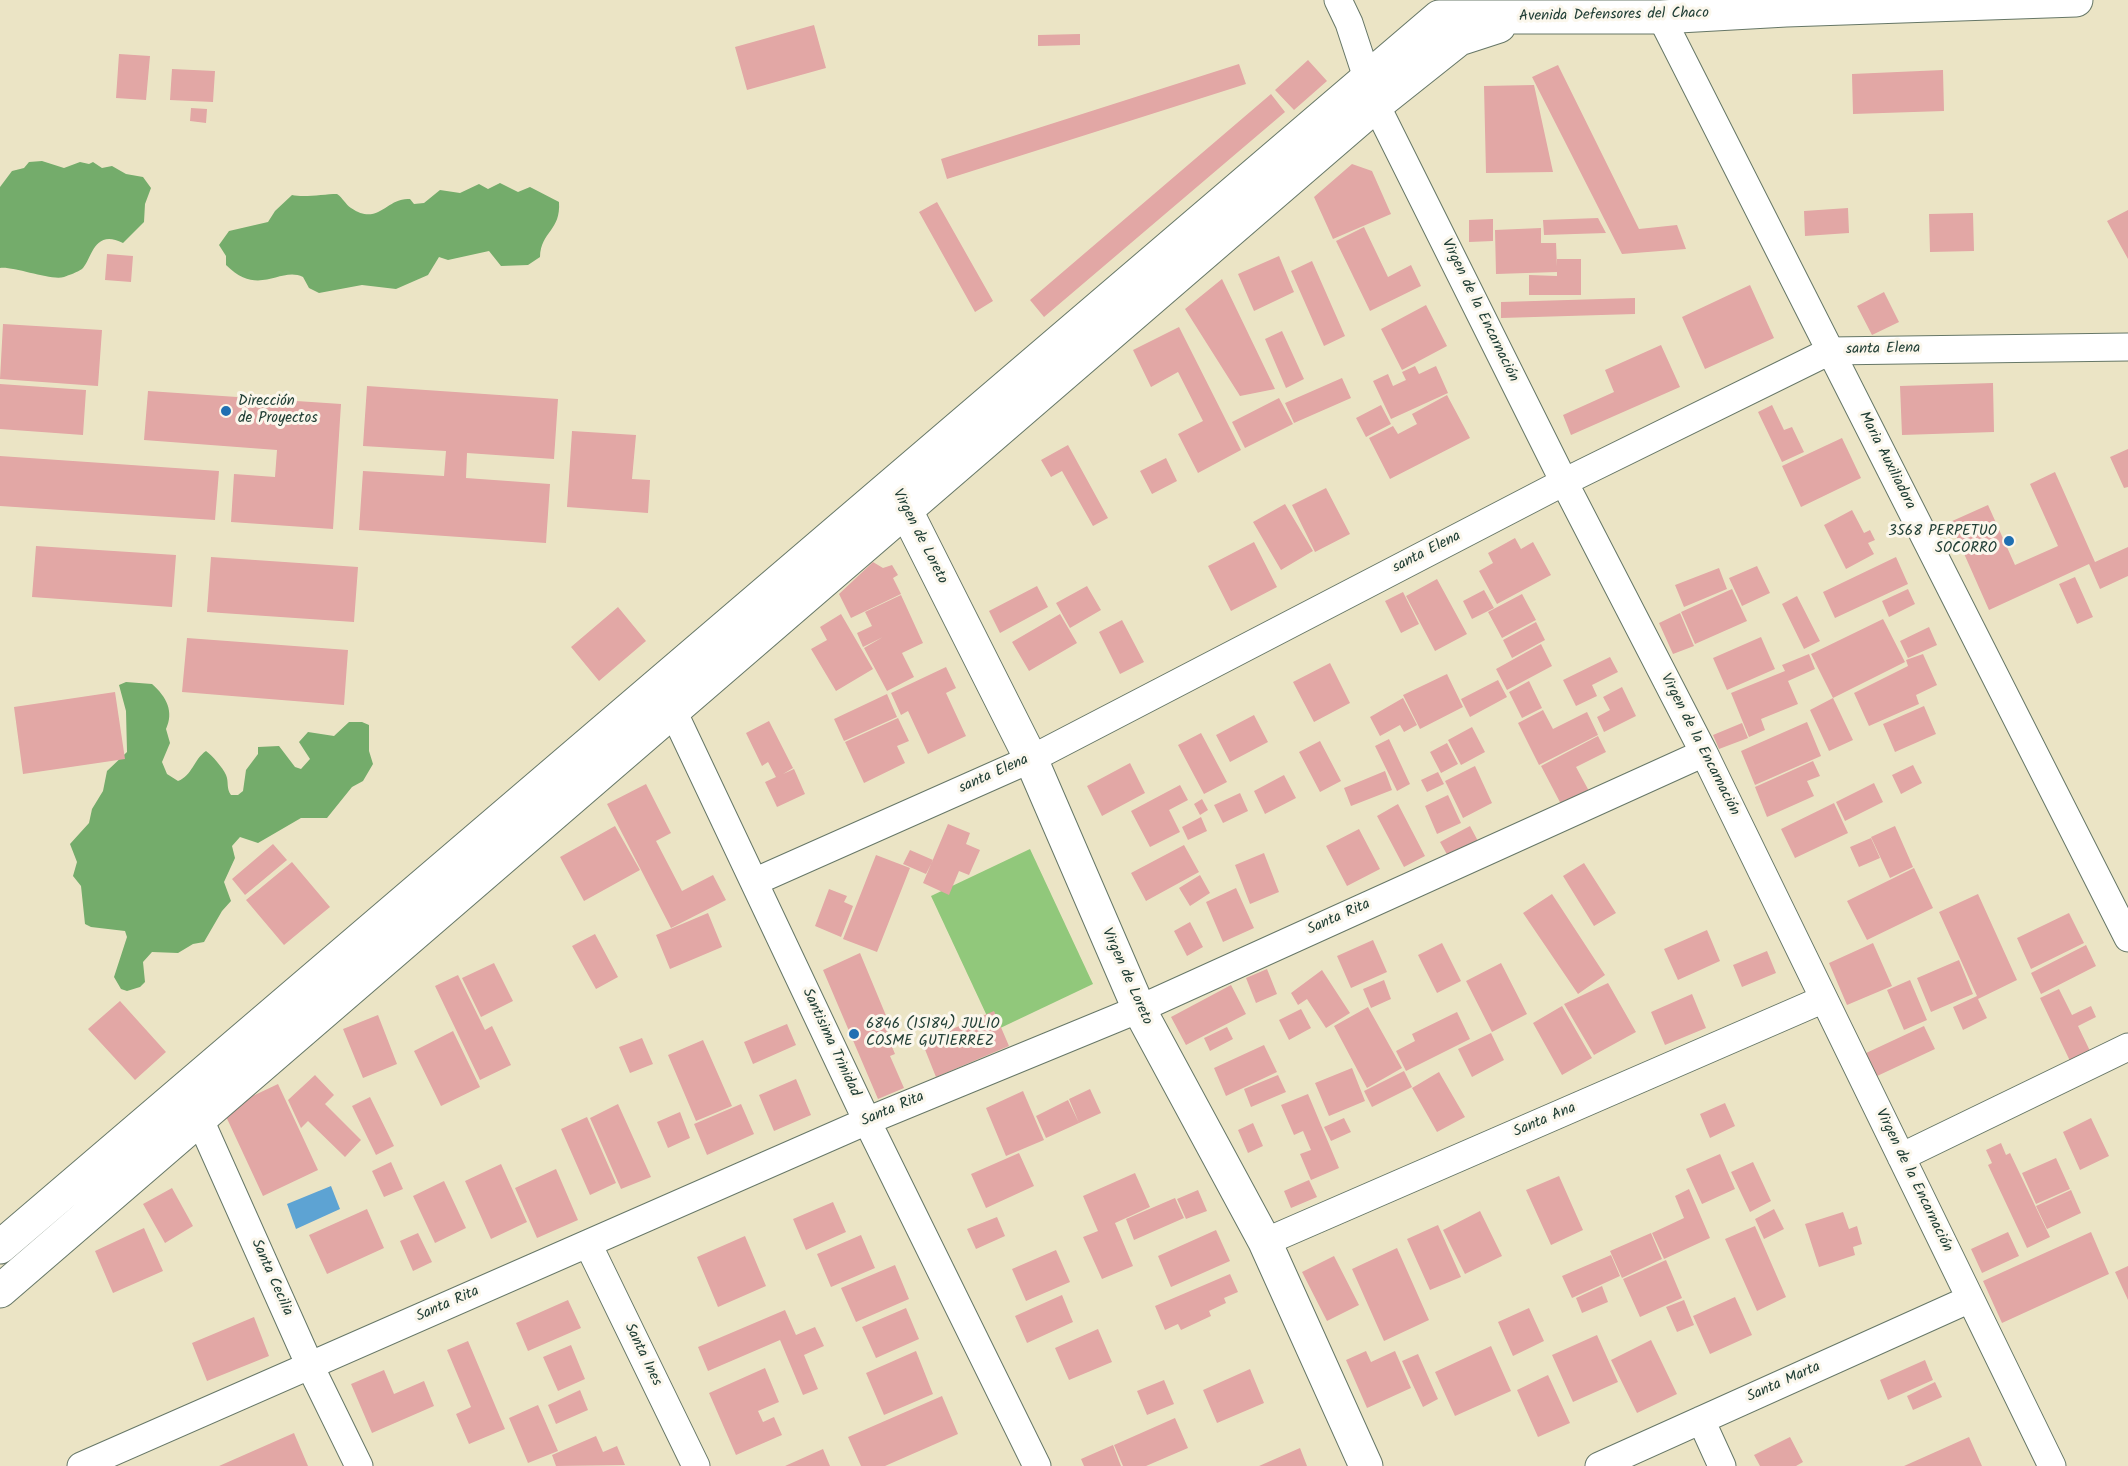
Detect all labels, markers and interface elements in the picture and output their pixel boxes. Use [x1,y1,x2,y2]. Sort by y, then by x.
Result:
street label: Avenida Defensores del Chaco [1519,5,1709,27]
street label: Virgen de la Encarnación [1437,237,1521,385]
street label: santa Elena [1846,340,1920,360]
place label: Dirección de Proyectos [238,393,318,428]
marker: Dirección de Proyectos [219,404,233,418]
street label: Maria Auxiliadora [1854,409,1918,513]
street label: Virgen de Loreto [887,487,951,587]
place label: 3568 PERPETUO SOCORRO [1888,523,1997,558]
street label: santa Elena [1390,528,1464,578]
marker: 3568 PERPETUO SOCORRO [2002,534,2016,548]
street label: Virgen de la Encarnación [1655,671,1743,819]
street label: santa Elena [956,752,1032,798]
street label: Santa Rita [1305,896,1373,940]
street label: Virgen de Loreto [1097,926,1155,1028]
street label: Santisima Trinidad [797,986,863,1100]
place label: 6846 (15184) JULIO COSME GUTIERREZ [866,1016,1000,1051]
marker: 6846 (15184) JULIO COSME GUTIERREZ [847,1027,861,1041]
street label: Santa Rita [859,1089,927,1131]
street label: Santa Ana [1511,1100,1579,1142]
street label: Virgen de la Encarnación [1871,1107,1955,1255]
street label: Santa Cecilia [246,1237,296,1319]
street label: Santa Rita [414,1283,482,1327]
street label: Santa Ines [619,1321,665,1389]
street label: Santa Marta [1744,1359,1824,1407]

